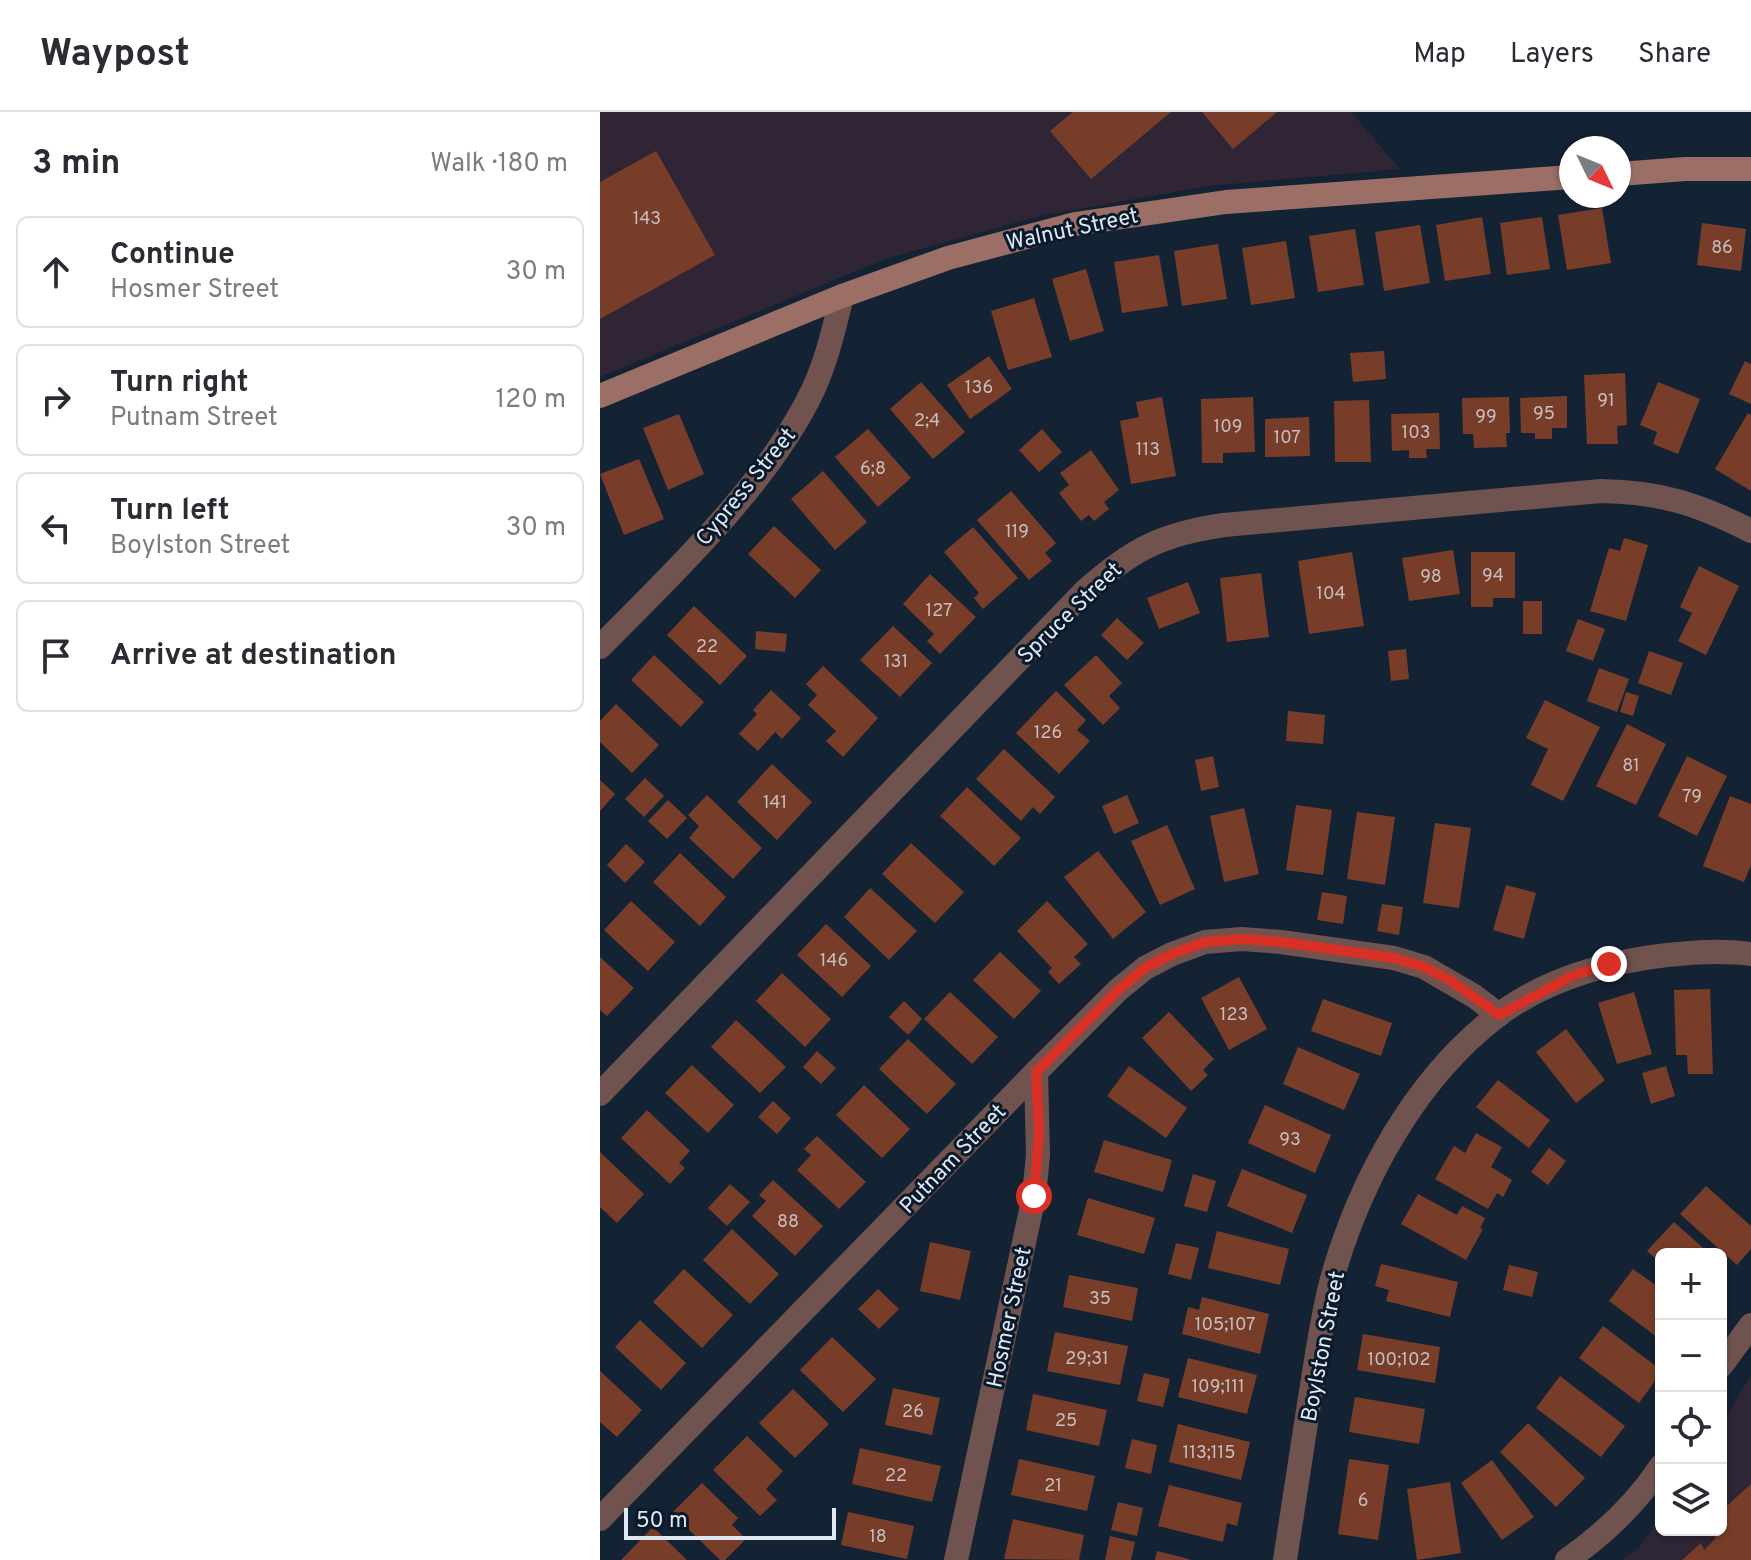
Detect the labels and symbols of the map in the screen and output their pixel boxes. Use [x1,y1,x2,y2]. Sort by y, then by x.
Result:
north arrow [1559,136,1631,208]
street label: Walnut Street [1004,203,1141,258]
house number: 143 [633,208,661,231]
house number: 86 [1711,237,1733,260]
house number: 136 [965,377,993,400]
house number: 91 [1597,390,1615,413]
house number: 95 [1533,403,1555,426]
house number: 99 [1475,406,1497,429]
house number: 2;4 [914,410,940,433]
house number: 109 [1213,416,1243,439]
house number: 103 [1401,422,1431,445]
street label: Cypress Street [691,423,803,552]
house number: 107 [1273,427,1301,450]
house number: 113 [1136,439,1160,462]
house number: 6;8 [860,458,886,481]
house number: 119 [1005,521,1029,544]
street label: Spruce Street [1013,557,1129,670]
house number: 94 [1482,565,1504,588]
house number: 98 [1420,566,1442,589]
house number: 104 [1316,583,1346,606]
house number: 127 [926,600,952,623]
house number: 22 [696,636,718,659]
house number: 131 [884,651,908,674]
house number: 126 [1034,722,1062,745]
house number: 81 [1622,755,1640,778]
house number: 79 [1682,786,1702,809]
house number: 141 [763,792,787,815]
route end [1591,946,1627,982]
house number: 146 [820,950,848,973]
house number: 123 [1220,1004,1248,1027]
street label: Putnam Street [895,1099,1013,1220]
house number: 93 [1279,1129,1301,1152]
route start [1016,1178,1052,1214]
house number: 88 [777,1211,799,1234]
street label: Hosmer Street [982,1245,1039,1390]
street label: Boylston Street [1297,1269,1352,1424]
house number: 35 [1089,1288,1111,1311]
house number: 105;107 [1195,1314,1255,1337]
house number: 29;31 [1065,1348,1109,1371]
house number: 100;102 [1367,1349,1431,1372]
house number: 109;111 [1191,1376,1245,1399]
house number: 26 [902,1401,924,1424]
house number: 25 [1055,1410,1077,1433]
house number: 113;115 [1183,1442,1235,1465]
house number: 22 [885,1465,907,1488]
house number: 21 [1044,1475,1062,1498]
house number: 6 [1358,1490,1368,1513]
scale bar [624,1504,836,1540]
house number: 18 [869,1526,887,1549]

